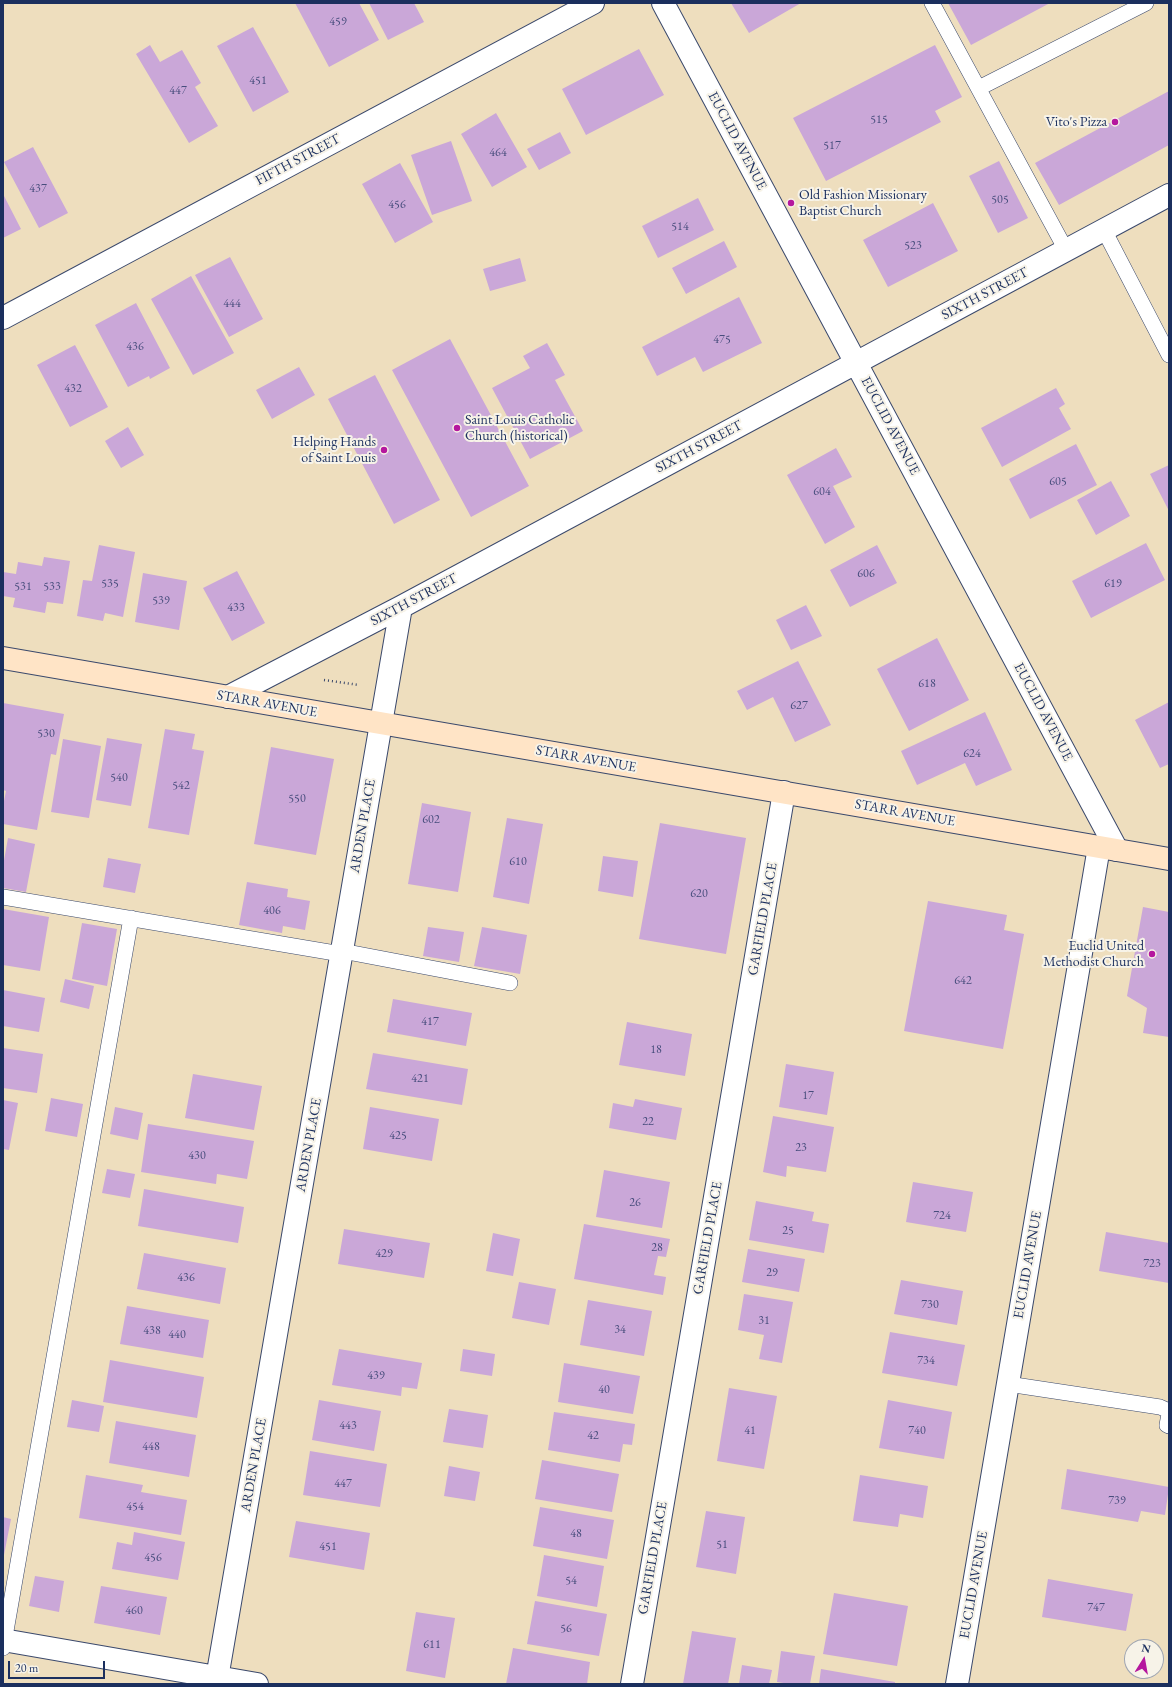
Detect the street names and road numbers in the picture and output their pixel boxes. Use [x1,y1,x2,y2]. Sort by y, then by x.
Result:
street label: EUCLID AVENUE [704,89,770,193]
street label: FIFTH STREET [253,131,343,189]
street label: SIXTH STREET [939,264,1031,324]
street label: EUCLID AVENUE [857,374,923,478]
street label: SIXTH STREET [653,417,745,477]
street label: SIXTH STREET [368,570,460,630]
street label: EUCLID AVENUE [1010,660,1076,764]
street label: STARR AVENUE [216,687,318,721]
street label: STARR AVENUE [535,742,637,776]
street label: ARDEN PLACE [346,778,380,874]
street label: STARR AVENUE [854,796,956,830]
street label: GARFIELD PLACE [745,861,781,977]
street label: ARDEN PLACE [292,1097,326,1193]
street label: GARFIELD PLACE [690,1180,726,1296]
street label: EUCLID AVENUE [1010,1210,1046,1320]
street label: ARDEN PLACE [237,1417,271,1513]
street label: GARFIELD PLACE [635,1500,671,1616]
street label: EUCLID AVENUE [956,1530,992,1640]

